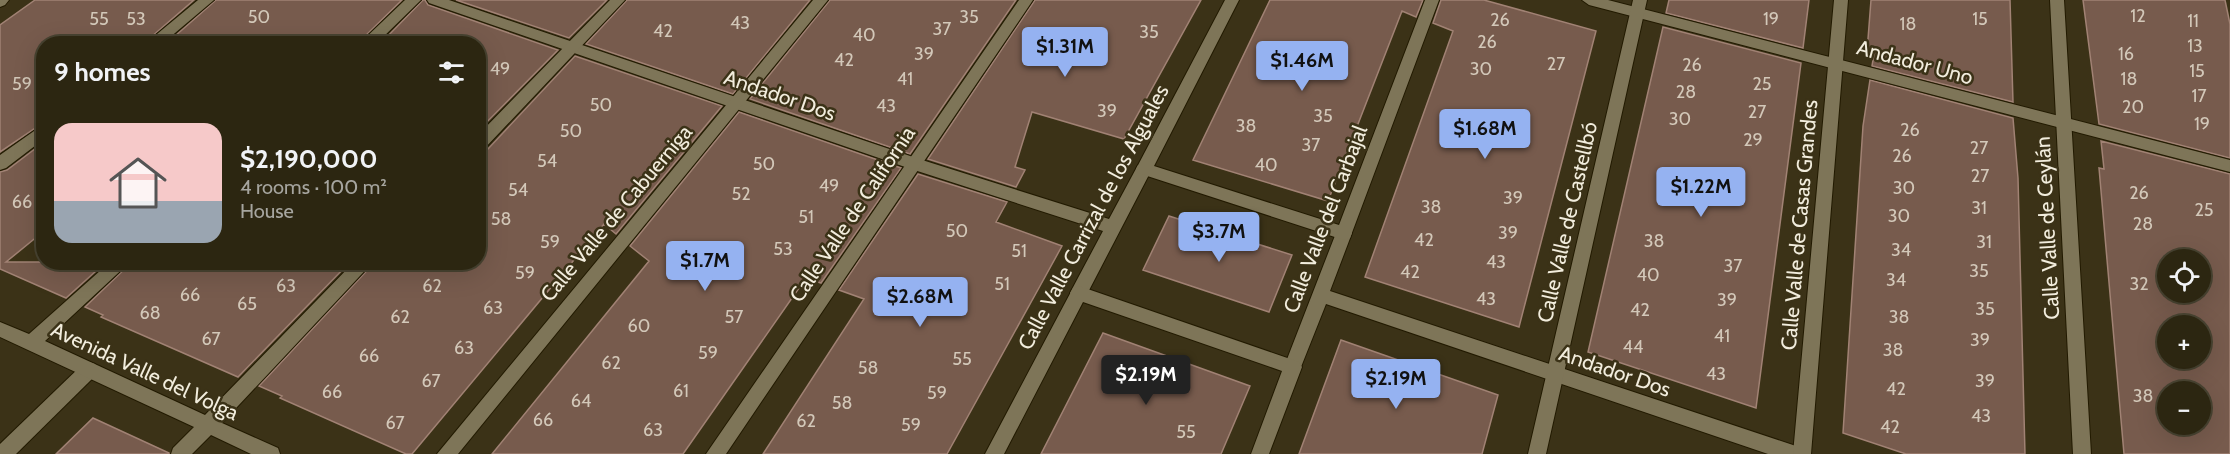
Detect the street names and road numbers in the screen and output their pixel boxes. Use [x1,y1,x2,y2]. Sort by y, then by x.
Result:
street label: Andador Uno [1854,35,1976,89]
street label: Andador Dos [721,64,839,126]
street label: Calle Valle Carrizal de los Alguales [1012,80,1174,354]
street label: Calle Valle de Casas Grandes [1776,98,1822,351]
street label: Calle Valle de Castellbó [1532,119,1602,325]
street label: Calle Valle de Cabuerniga [535,120,697,306]
street label: Calle Valle de California [784,121,920,307]
street label: Calle Valle del Carbajal [1278,122,1373,317]
street label: Calle Valle de Ceylán [2030,136,2064,320]
street label: Avenida Valle del Volga [47,317,243,425]
street label: Andador Dos [1556,340,1674,402]

